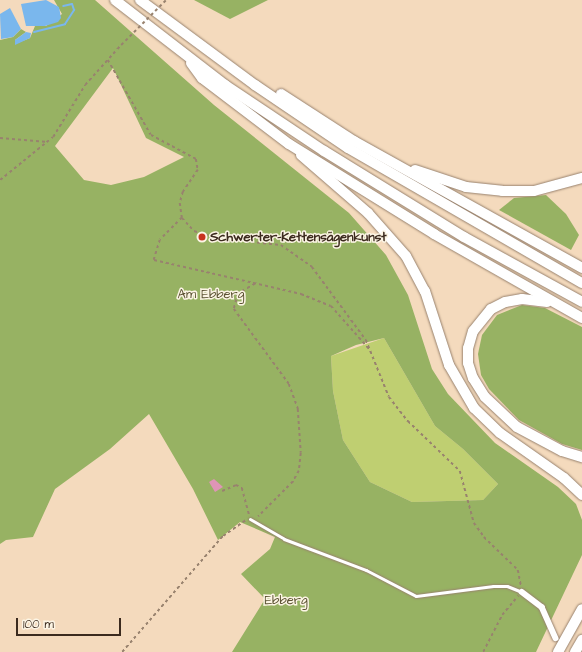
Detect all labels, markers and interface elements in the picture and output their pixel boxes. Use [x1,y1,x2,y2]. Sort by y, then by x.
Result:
place label: Schwerter-Kettensägenkunst [210,229,386,245]
marker: Schwerter-Kettensägenkunst [197,232,207,242]
park label: Am Ebberg [178,286,244,302]
park label: Ebberg [264,592,308,608]
scale bar [18,610,123,636]
text: 100 m [23,616,54,633]

